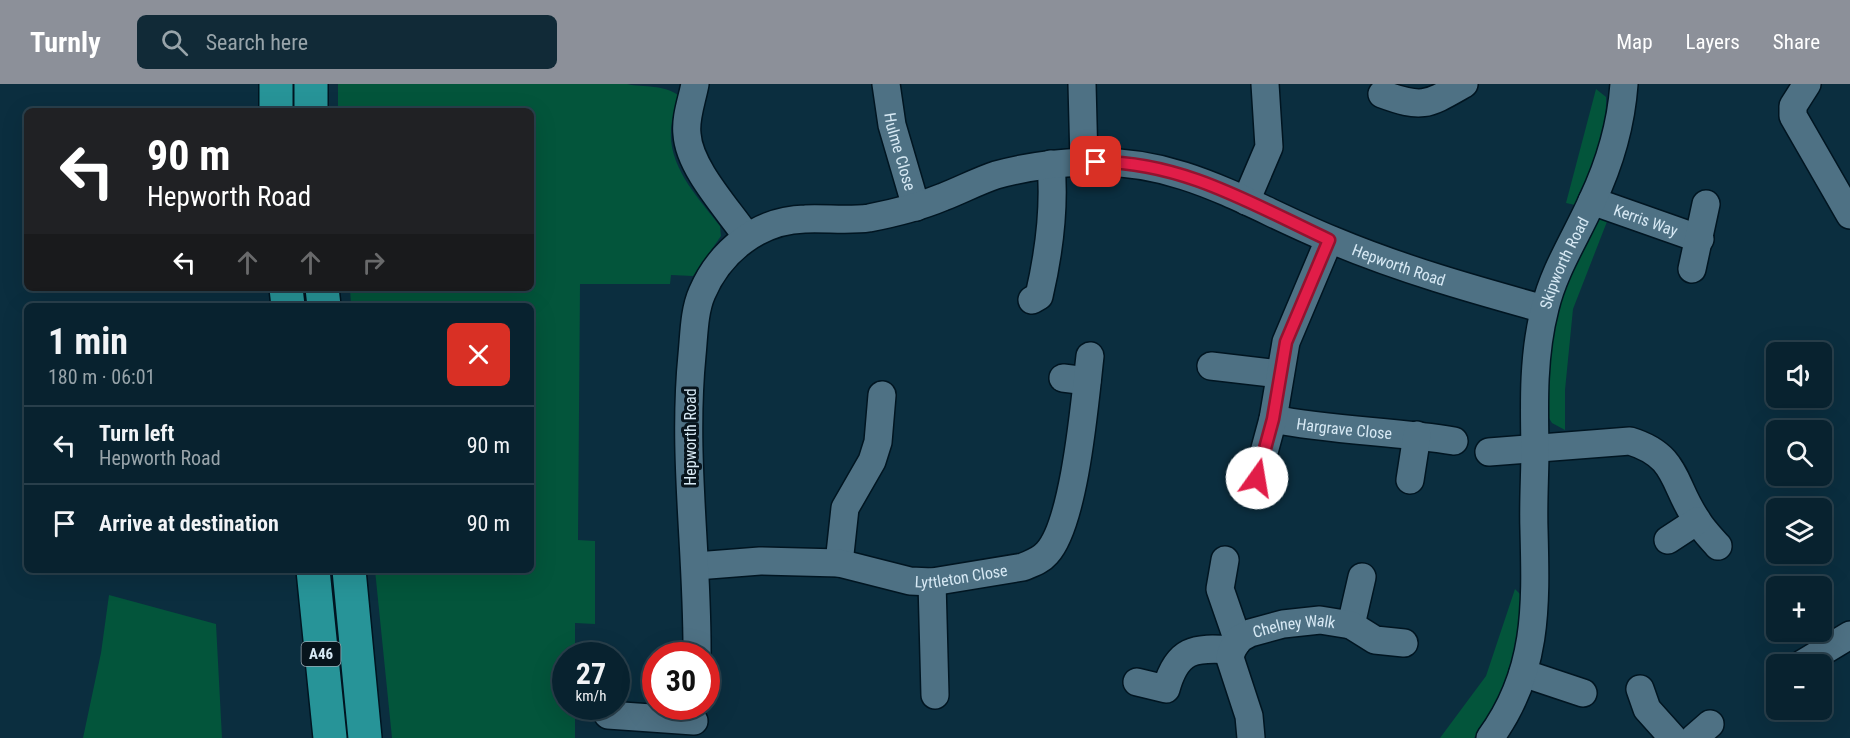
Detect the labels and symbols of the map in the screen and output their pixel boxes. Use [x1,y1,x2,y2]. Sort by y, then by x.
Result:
street label: Hulme Close [881,111,920,193]
pin [1070,136,1121,187]
street label: Kerris Way [1611,200,1681,240]
street label: Skipworth Road [1536,214,1593,311]
street label: Hepworth Road [1350,240,1448,289]
street label: Hepworth Road [681,388,700,486]
street label: Hargrave Close [1295,414,1393,443]
position arrow [1225,446,1289,510]
street label: Lyttleton Close [914,560,1009,592]
street label: Chelney Walk [1250,610,1338,641]
road number: A46 [302,642,340,666]
speed limit sign: 30 [642,642,720,720]

